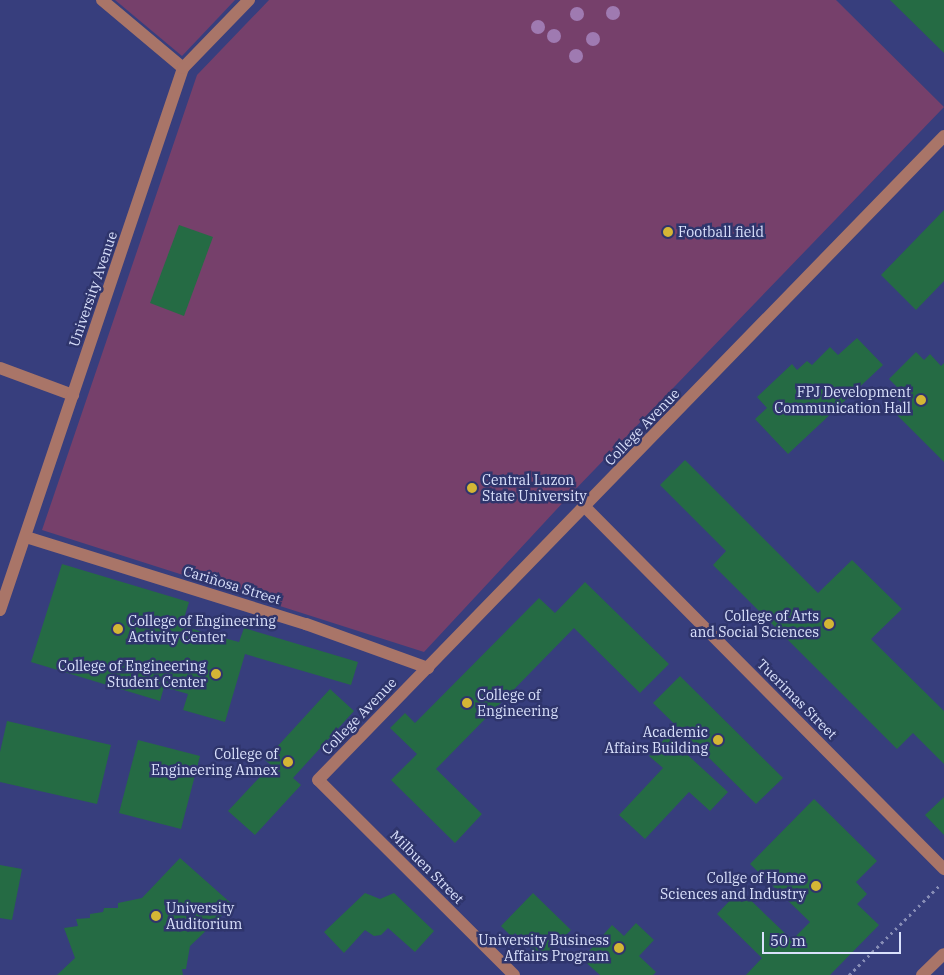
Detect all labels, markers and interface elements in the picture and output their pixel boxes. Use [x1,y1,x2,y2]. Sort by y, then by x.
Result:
place label: Football field [678,224,764,240]
marker: Football field [662,226,674,238]
street label: University Avenue [65,229,121,349]
place label: FPJ Development Communication Hall [774,384,911,417]
street label: College Avenue [601,385,683,469]
marker: FPJ Development Communication Hall [915,394,927,406]
place label: Central Luzon State University [482,472,587,504]
marker: Central Luzon State University [466,482,478,494]
street label: Cariñosa Street [181,562,283,608]
place label: College of Arts and Social Sciences [690,608,819,640]
place label: College of Engineering Activity Center [128,613,276,646]
marker: College of Arts and Social Sciences [823,618,835,630]
marker: College of Engineering Activity Center [112,623,124,635]
street label: Tuerimas Street [754,656,840,742]
place label: College of Engineering Student Center [58,658,206,690]
marker: College of Engineering Student Center [210,668,222,680]
street label: College Avenue [318,674,400,758]
place label: College of Engineering [477,687,558,720]
marker: College of Engineering [461,697,473,709]
place label: Academic Affairs Building [604,724,708,756]
marker: Academic Affairs Building [712,734,724,746]
place label: College of Engineering Annex [151,746,278,779]
marker: College of Engineering Annex [282,756,294,768]
street label: Milbuen Street [387,827,467,907]
place label: Collge of Home Sciences and Industry [660,870,806,902]
marker: Collge of Home Sciences and Industry [810,880,822,892]
place label: University Auditorium [166,900,242,932]
marker: University Auditorium [150,910,162,922]
scale bar [764,922,903,954]
text: 50 m [770,931,806,950]
place label: University Business Affairs Program [478,932,609,964]
marker: University Business Affairs Program [613,942,625,954]

